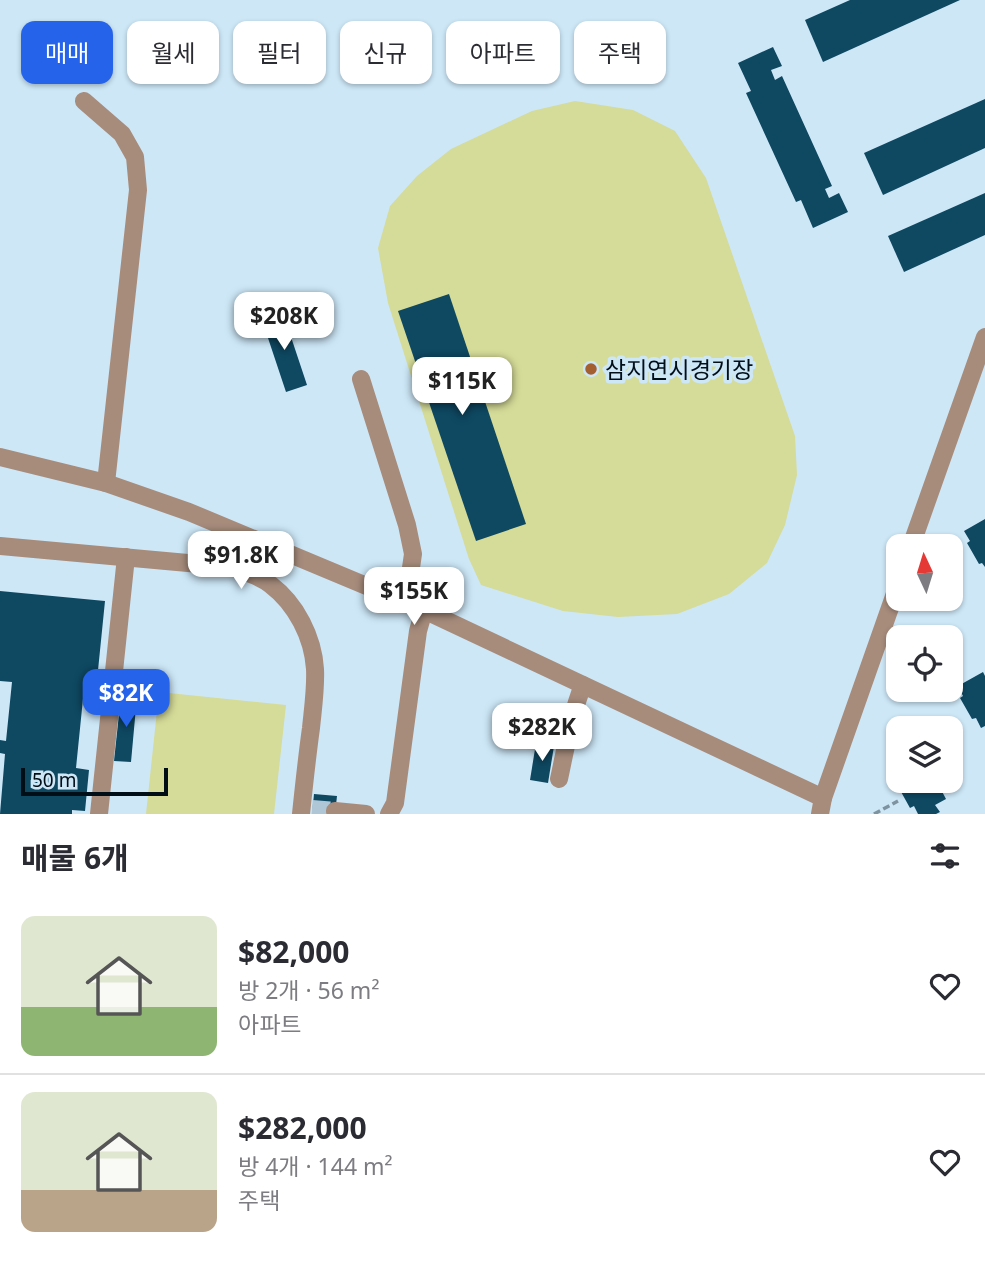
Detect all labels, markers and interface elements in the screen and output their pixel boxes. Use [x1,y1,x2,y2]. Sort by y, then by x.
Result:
chip: 매매 [21,21,113,84]
chip: 월세 [127,21,219,84]
chip: 필터 [233,21,326,84]
chip: 신규 [340,21,432,84]
chip: 아파트 [446,21,560,84]
chip: 주택 [574,21,666,84]
pin: $208K [235,292,333,352]
text: $208K [250,299,318,331]
place label: 삼지연시경기장 [605,353,753,385]
pin: $115K [413,358,511,417]
marker: 삼지연시경기장 [583,361,599,377]
text: $115K [428,364,496,396]
pin: $91.8K [184,532,298,591]
north arrow [886,534,962,611]
map controls [886,534,963,793]
text: $91.8K [204,538,278,570]
pin: $155K [365,568,463,627]
text: $155K [380,574,448,606]
button: locate [886,625,963,702]
pin: $82K [85,670,167,729]
text: $82K [99,676,153,708]
pin: $282K [493,704,591,763]
text: $282K [508,710,576,742]
button: layers [886,716,963,793]
scale bar [21,765,168,797]
text: 50 m [32,767,76,793]
text: 매물 6개 [21,837,129,878]
icon: filters [926,837,964,875]
text: $82,000 [238,931,350,972]
icon: home [77,944,161,1028]
icon: heart [926,967,964,1005]
text: 방 2개 · 56 m² [238,974,379,1006]
text: 아파트 [238,1008,301,1040]
text: $282,000 [238,1107,367,1148]
icon: home [77,1120,161,1204]
icon: heart [926,1143,964,1181]
text: 방 4개 · 144 m² [238,1150,393,1182]
text: 주택 [238,1184,280,1216]

